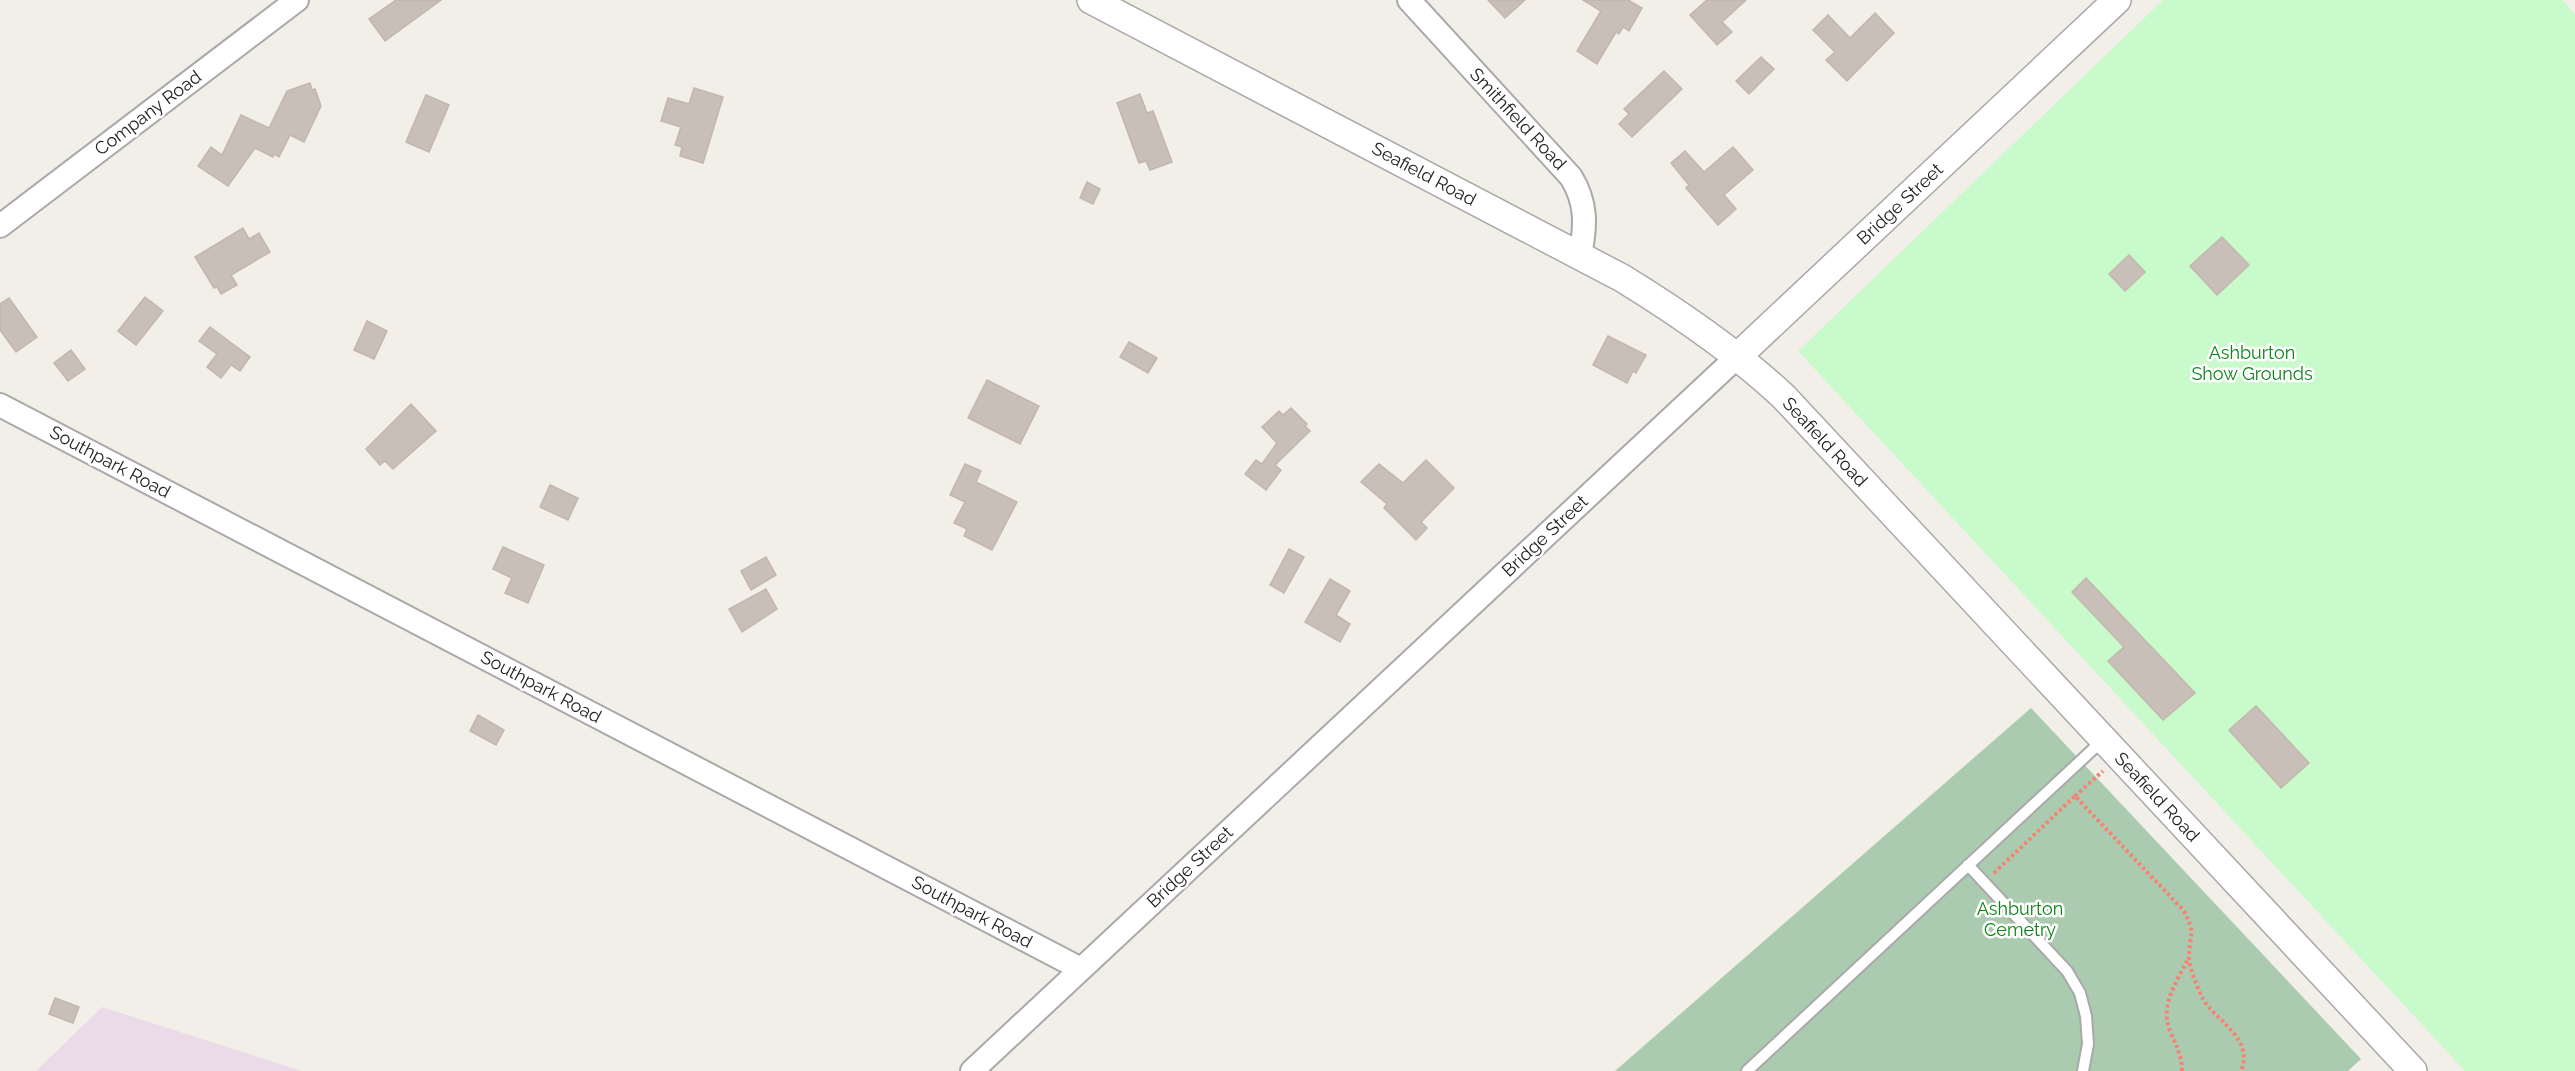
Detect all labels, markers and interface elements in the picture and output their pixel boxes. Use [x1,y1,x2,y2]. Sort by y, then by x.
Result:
street label: Smithfield Road [1466,63,1571,174]
street label: Company Road [90,66,205,159]
street label: Seafield Road [1369,137,1480,210]
street label: Bridge Street [1852,159,1947,249]
park label: Ashburton Show Grounds [2191,342,2313,384]
street label: Seafield Road [1779,393,1872,491]
street label: Southpark Road [46,421,174,502]
street label: Bridge Street [1497,491,1592,581]
street label: Southpark Road [477,646,605,727]
street label: Seafield Road [2111,748,2204,846]
street label: Bridge Street [1142,822,1237,912]
street label: Southpark Road [908,871,1036,952]
park label: Ashburton Cemetry [1977,898,2063,940]

